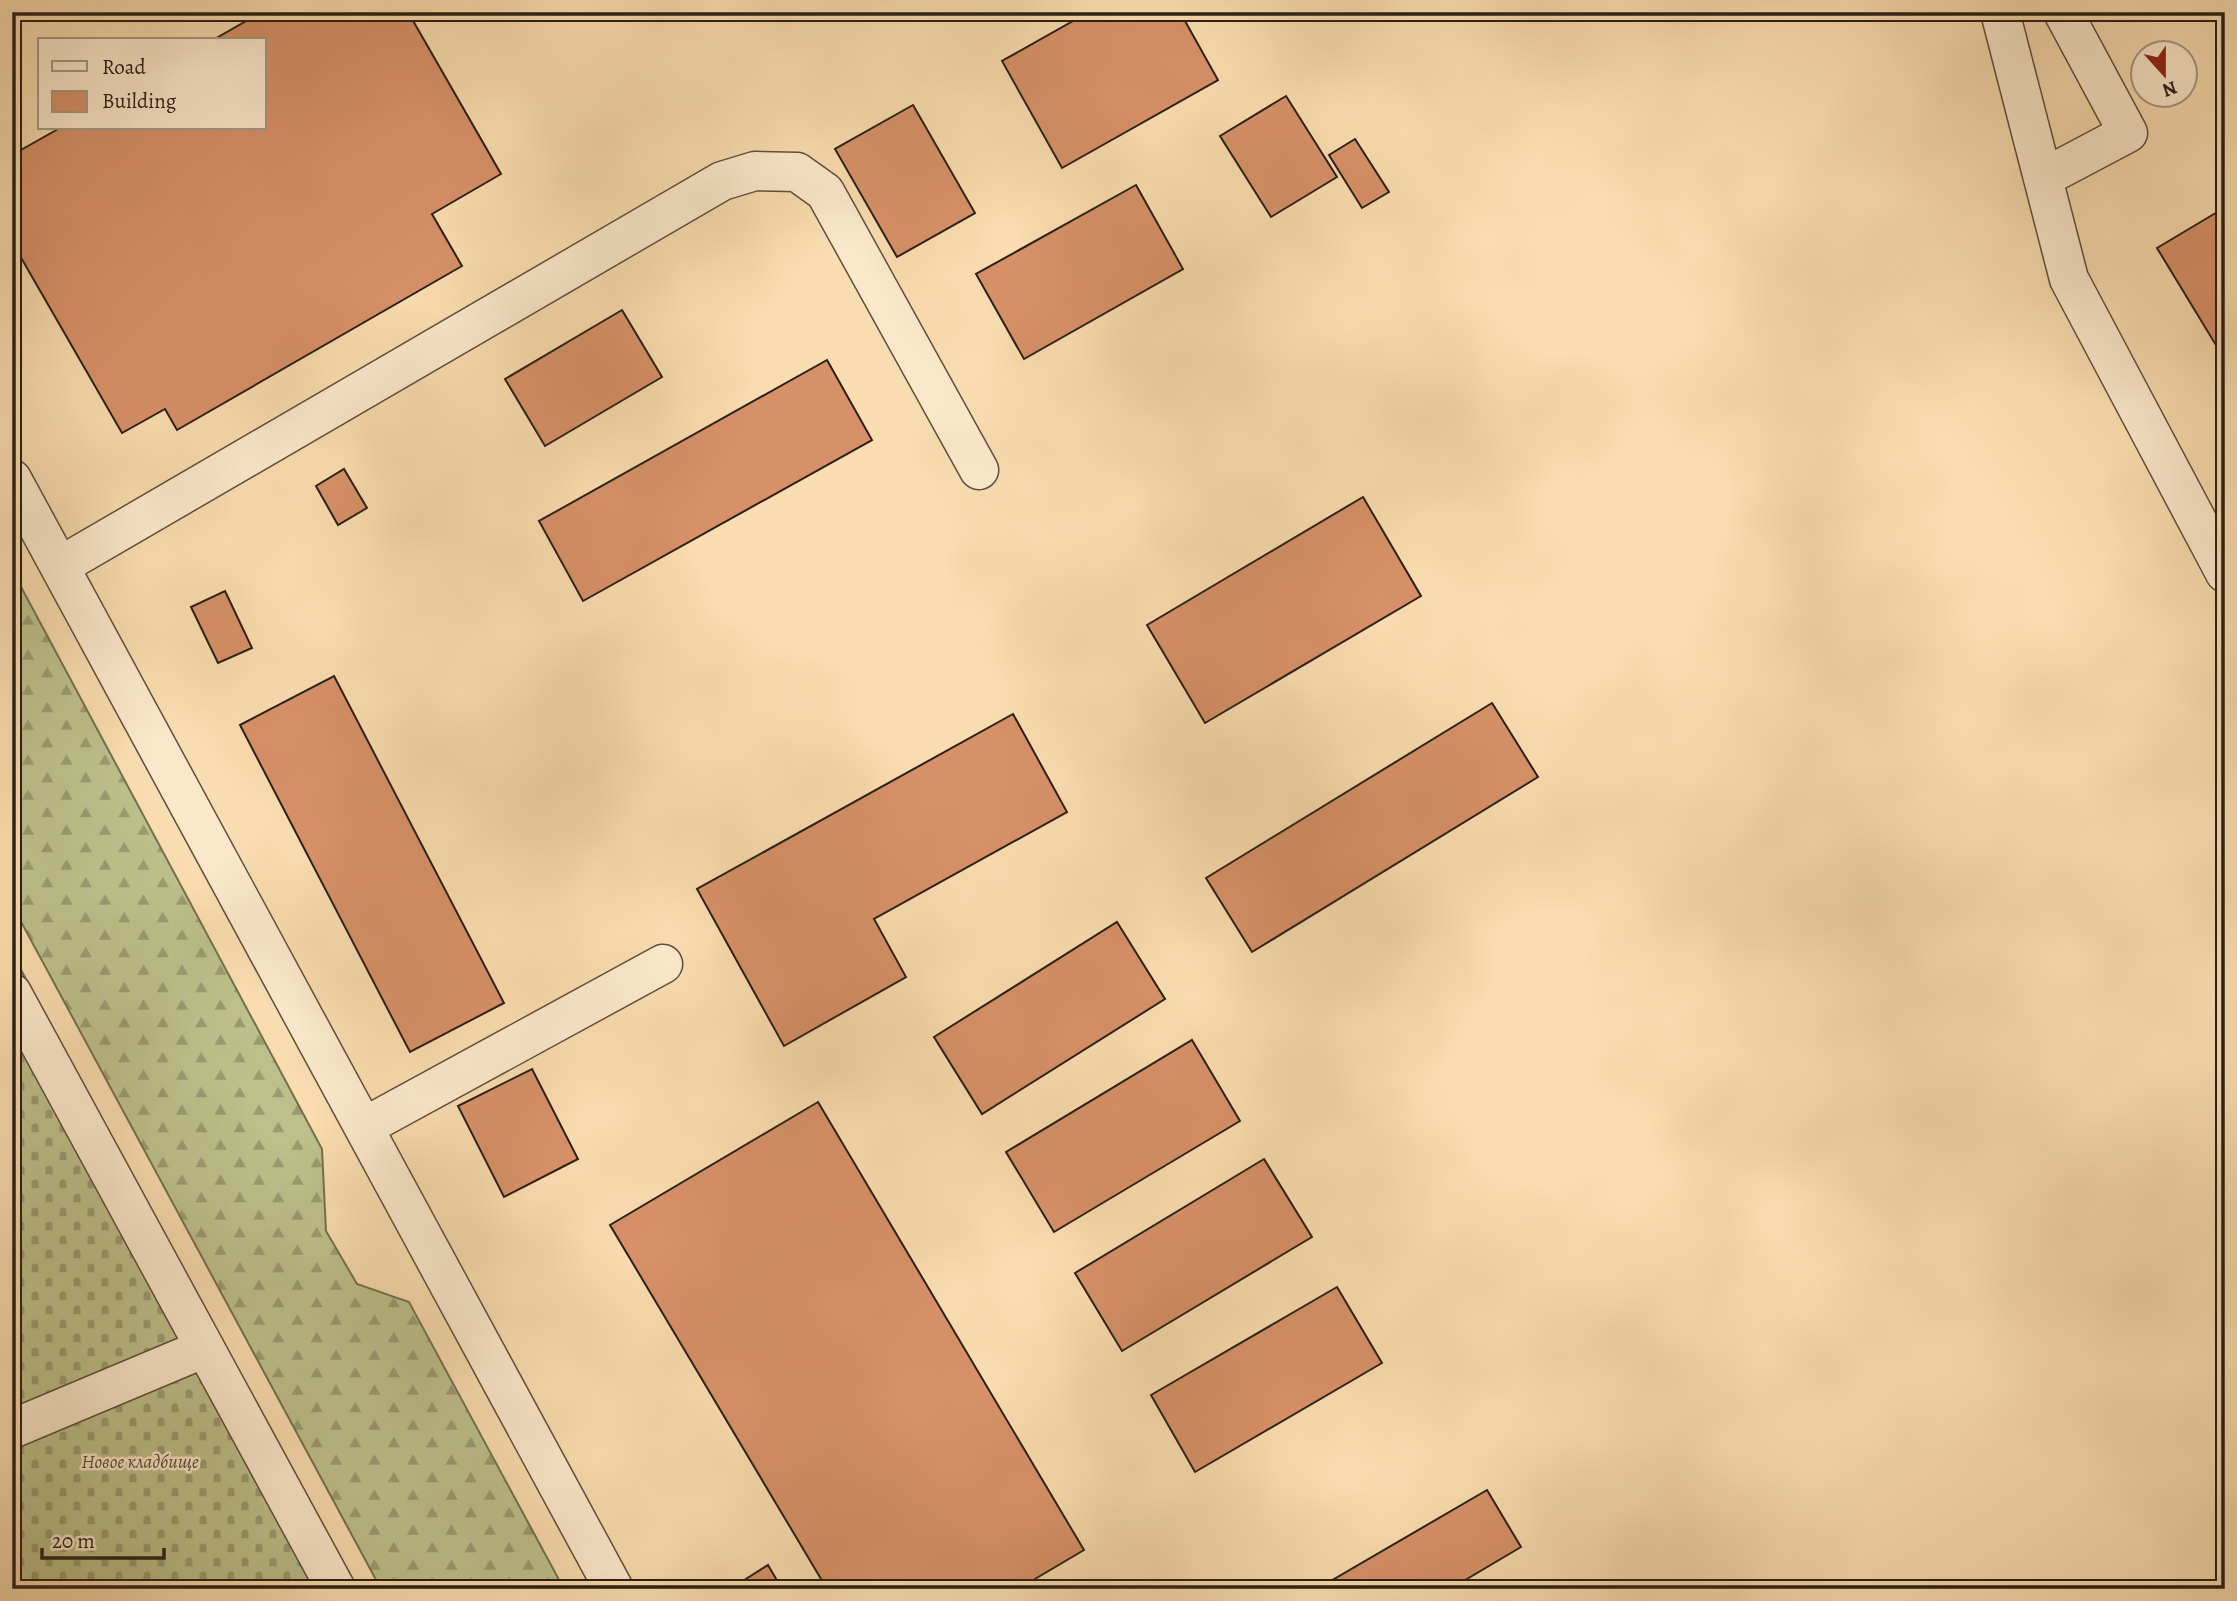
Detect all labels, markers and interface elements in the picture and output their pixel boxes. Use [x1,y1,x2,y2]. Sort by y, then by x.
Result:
legend [38,38,266,130]
north arrow [2128,38,2198,108]
text: Road [102,53,146,81]
text: N [2158,74,2181,104]
text: Building [102,87,177,115]
park label: Новое кладбище [81,1449,199,1475]
scale bar [42,1517,164,1561]
text: 20 m [52,1527,95,1555]

